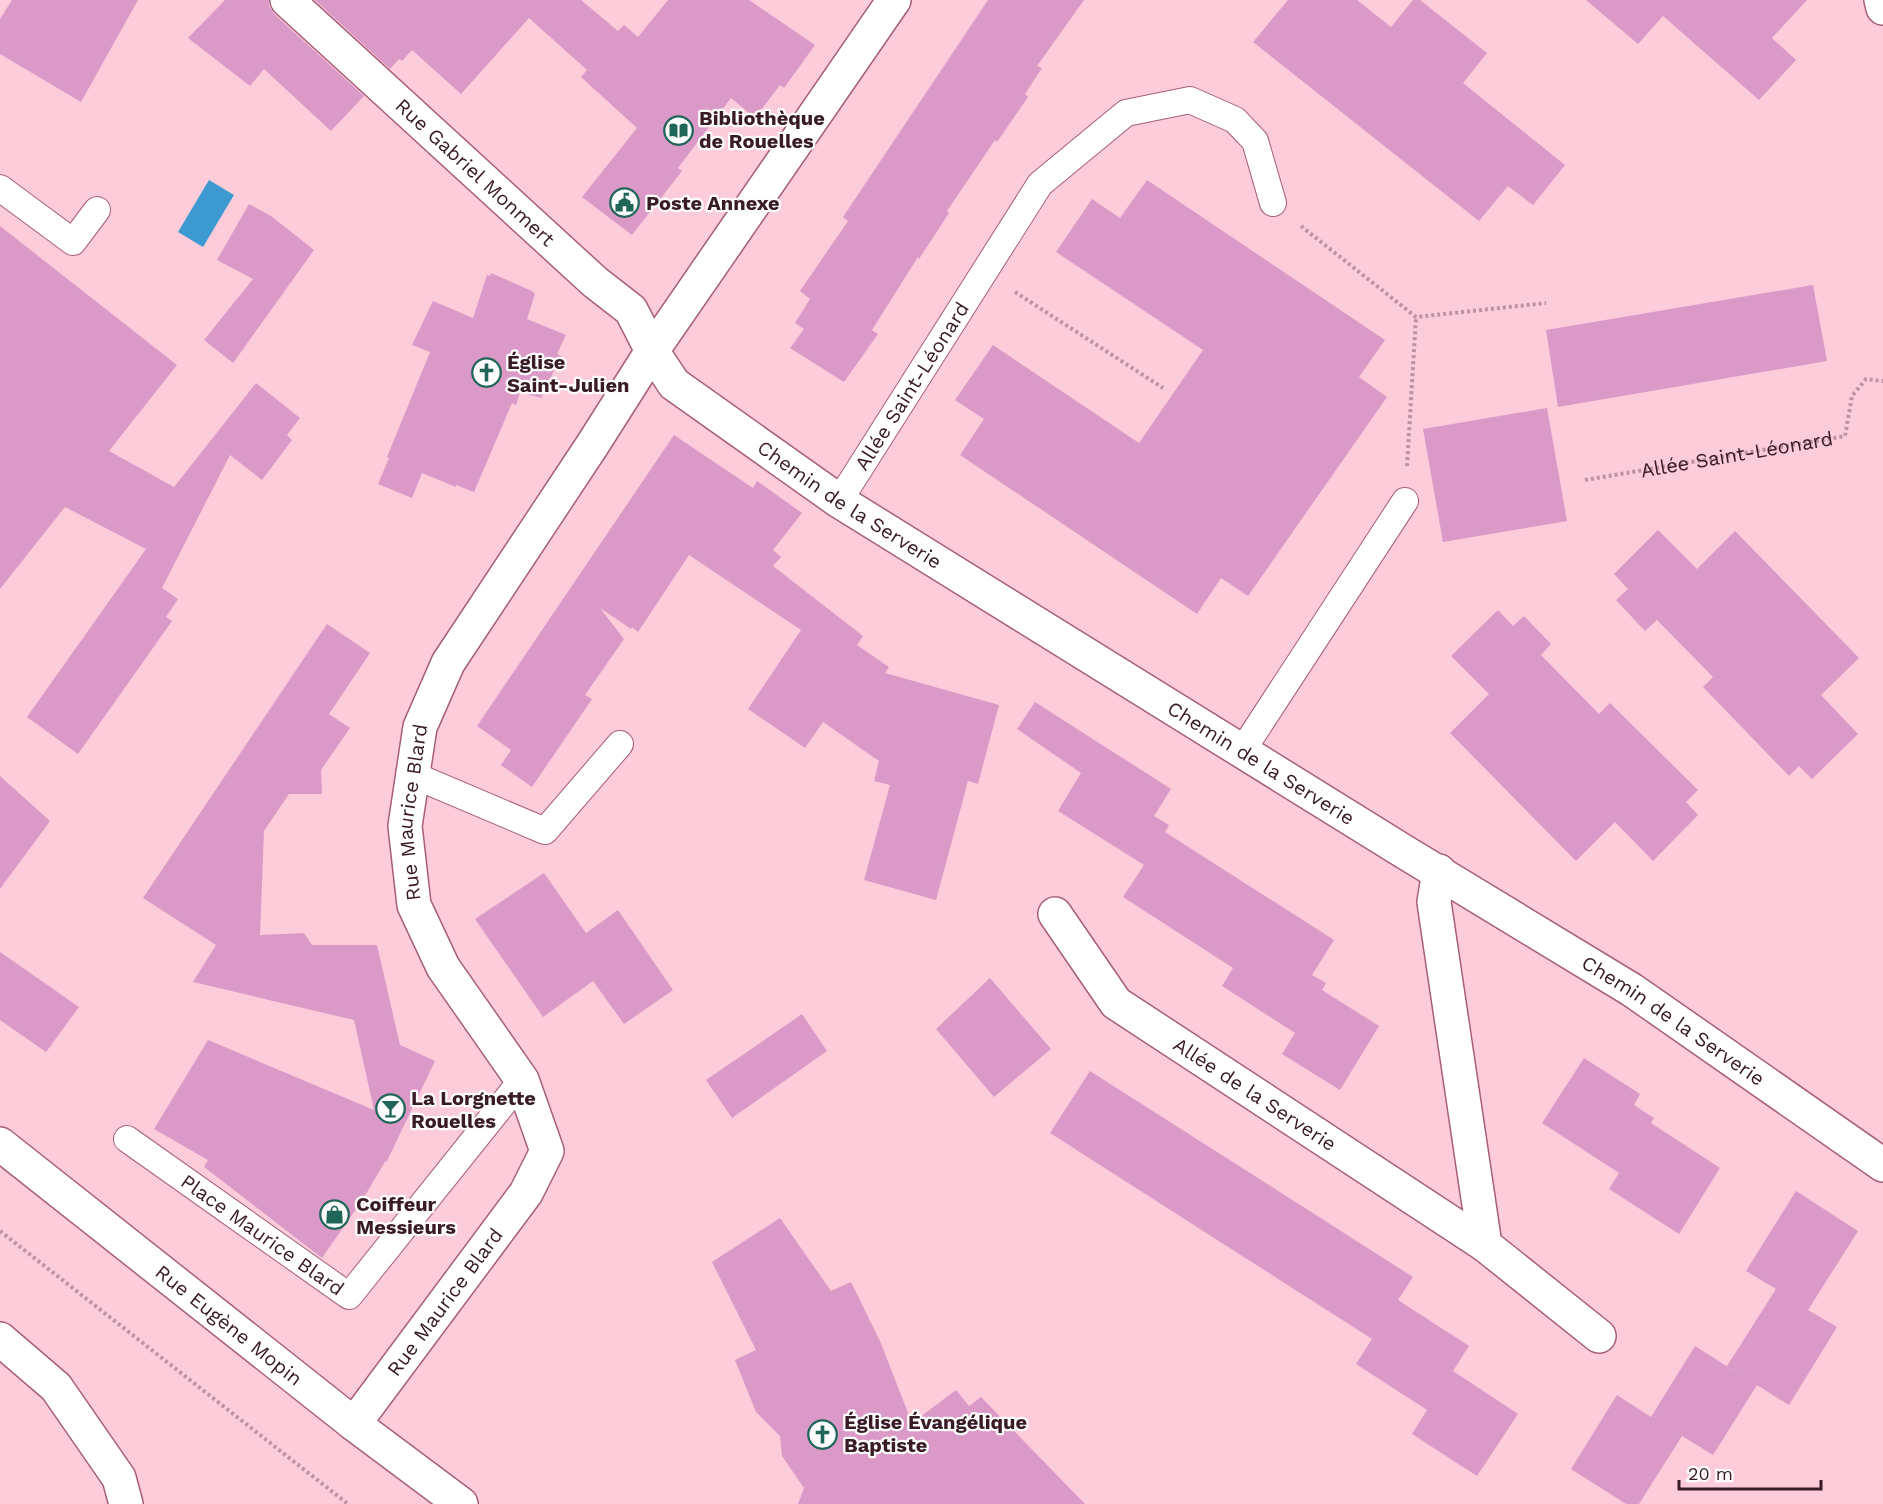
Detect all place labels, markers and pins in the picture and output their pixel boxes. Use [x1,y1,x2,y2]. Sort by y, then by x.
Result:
place label: Bibliothèque de Rouelles [699,106,825,153]
library icon: Bibliothèque de Rouelles [662,114,694,146]
public building icon: Poste Annexe [609,187,641,219]
place label: Poste Annexe [646,191,780,215]
place label: Église Saint-Julien [507,350,629,397]
church icon: Église Saint-Julien [470,357,502,389]
place label: La Lorgnette Rouelles [411,1086,536,1133]
bar icon: La Lorgnette Rouelles [374,1093,406,1125]
place label: Coiffeur Messieurs [356,1192,456,1239]
shop icon: Coiffeur Messieurs [319,1199,351,1231]
place label: Église Évangélique Baptiste [844,1410,1027,1457]
church icon: Église Évangélique Baptiste [807,1418,839,1450]

